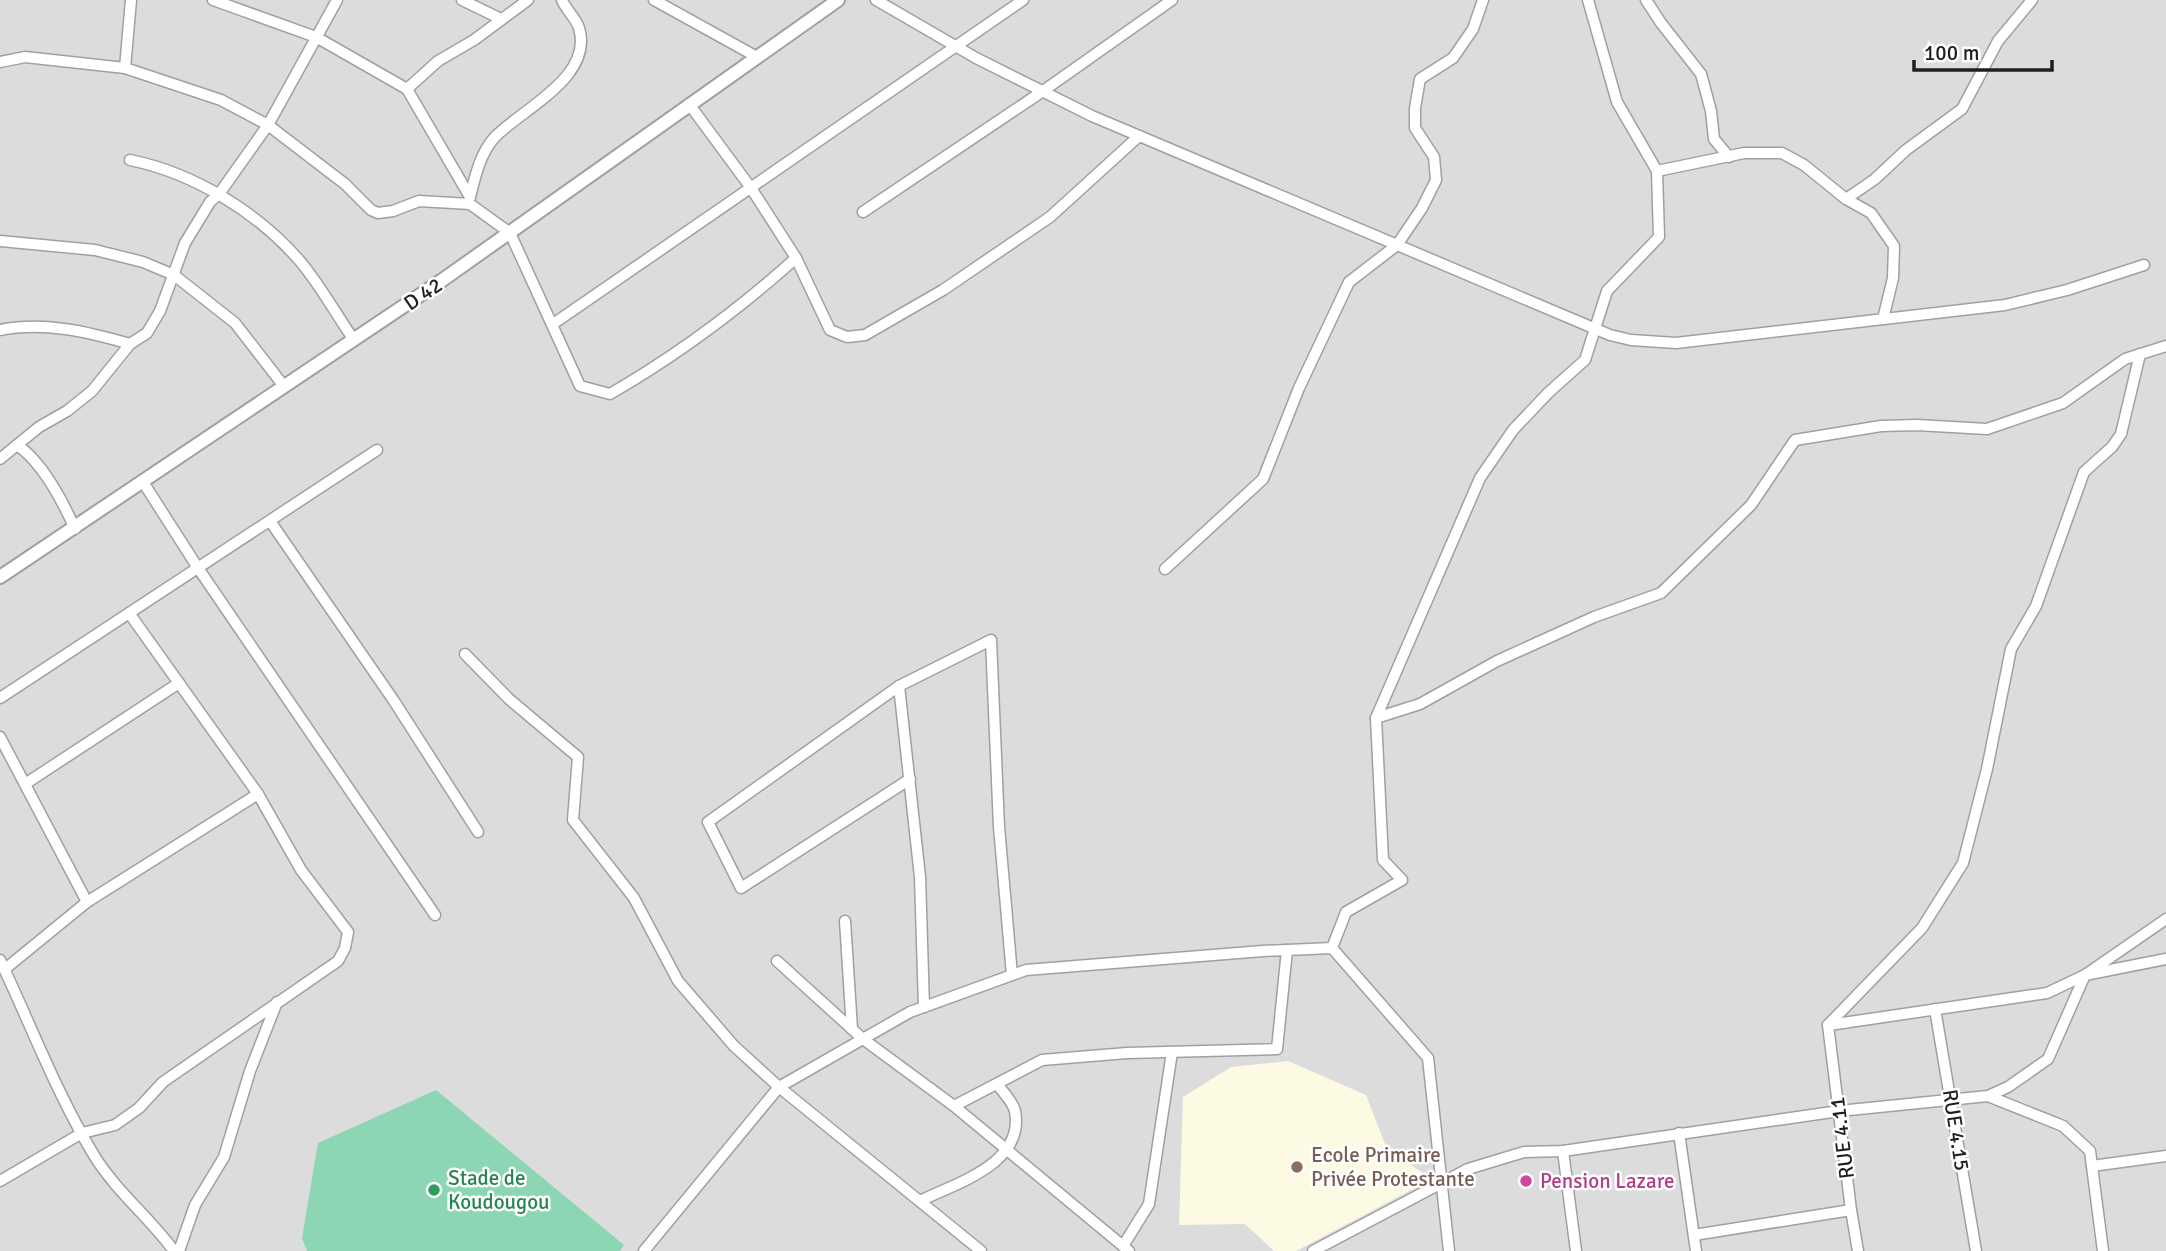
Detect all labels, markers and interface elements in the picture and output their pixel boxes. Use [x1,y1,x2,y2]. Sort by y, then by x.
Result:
scale bar [1914,28,2052,72]
text: 100 m [1924,40,1979,66]
street label: D 42 [399,272,447,316]
street label: RUE 4.15 [1937,1087,1975,1173]
street label: RUE 4.11 [1824,1096,1860,1180]
place label: Ecole Primaire Privée Protestante [1311,1142,1475,1192]
marker: Ecole Primaire Privée Protestante [1289,1159,1305,1175]
place label: Stade de Koudougou [448,1165,550,1215]
place label: Pension Lazare [1540,1168,1674,1194]
marker: Pension Lazare [1518,1173,1534,1189]
marker: Stade de Koudougou [426,1182,442,1198]

